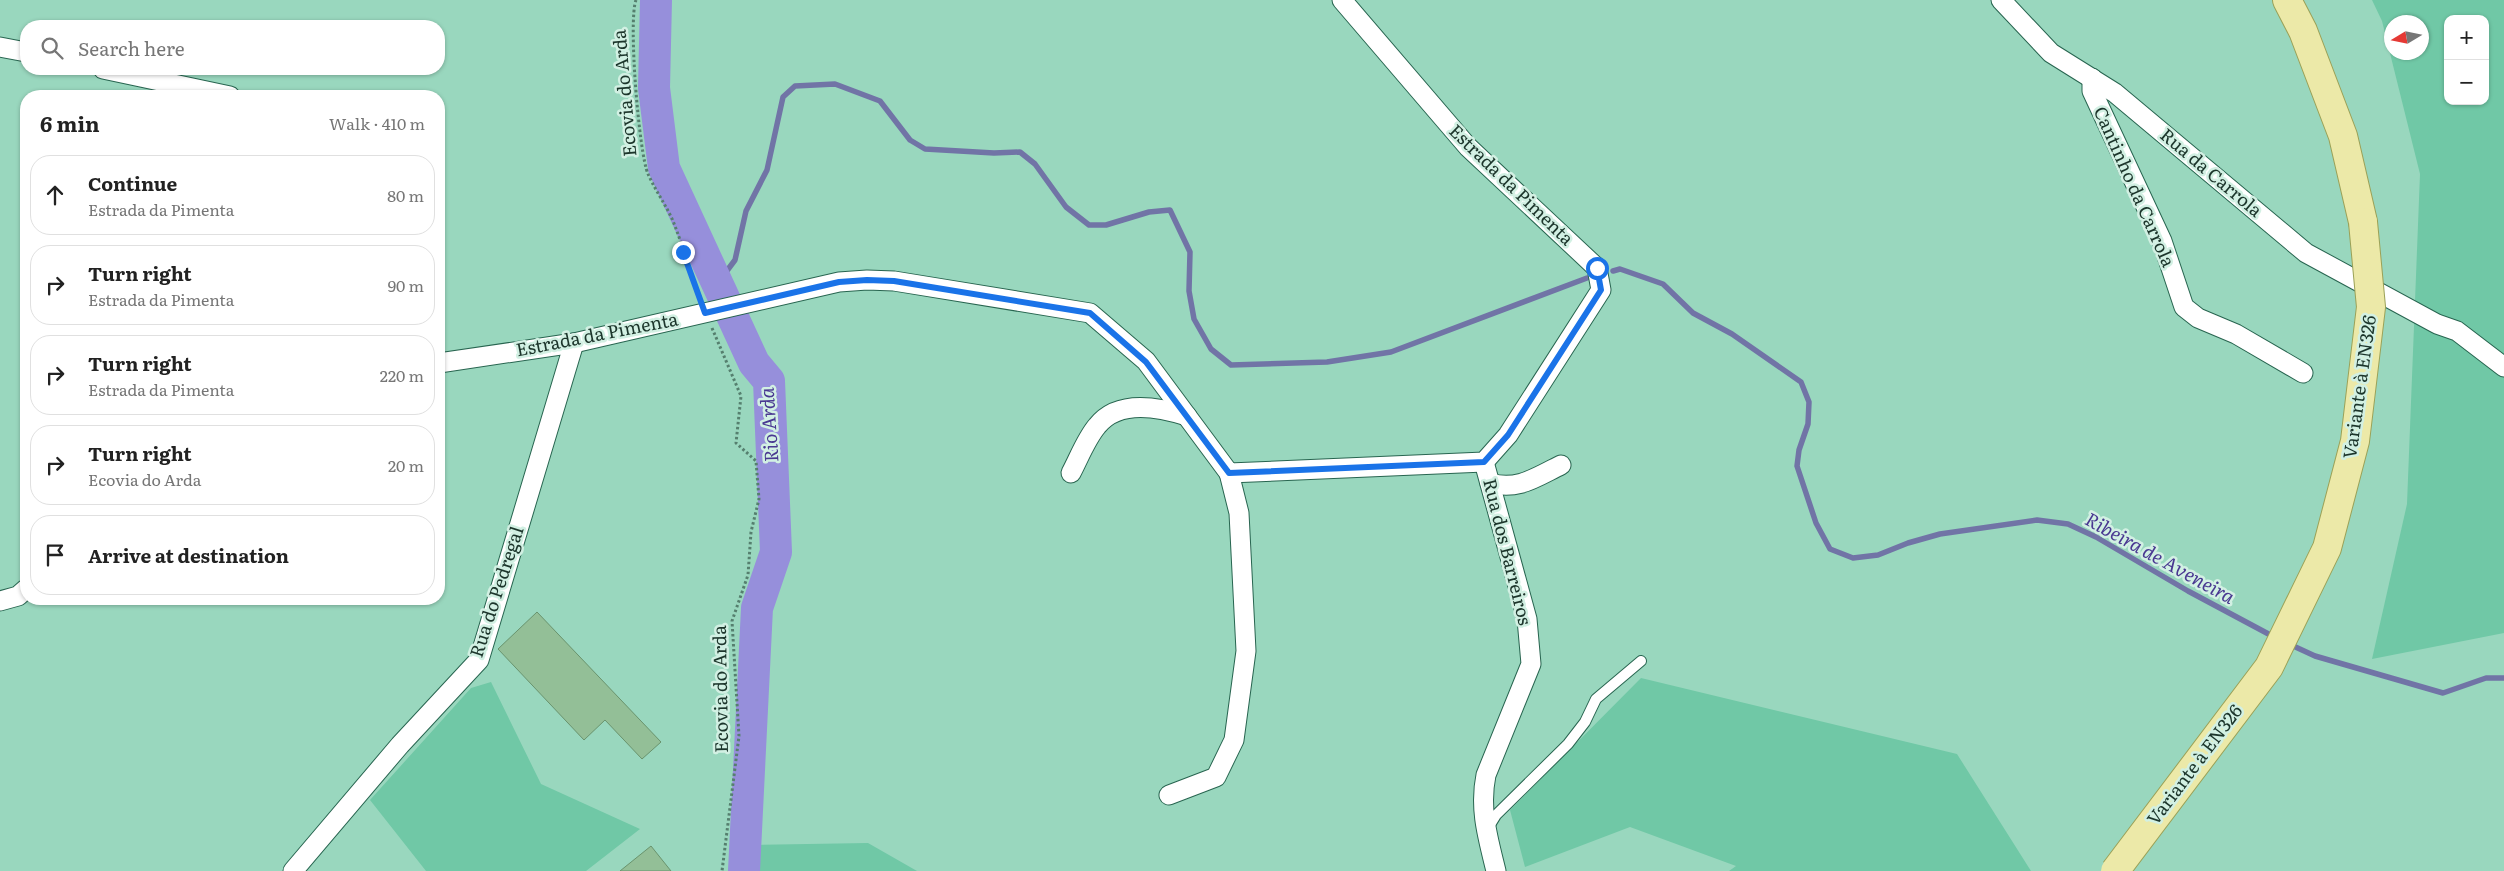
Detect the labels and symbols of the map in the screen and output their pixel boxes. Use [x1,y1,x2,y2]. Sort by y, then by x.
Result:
north arrow [2384,15,2429,60]
street label: Ecovia do Arda [604,28,643,158]
street label: Cantinho da Carrola [2088,102,2183,271]
street label: Estrada da Pimenta [1443,117,1581,251]
street label: Rua da Carrola [2155,121,2269,223]
route end [672,241,695,264]
route start [1586,257,1609,280]
street label: Estrada da Pimenta [513,305,680,362]
street label: Variante à EN326 [2335,313,2382,460]
water label: Rio Arda [751,387,785,463]
street label: Rua dos Barreiros [1477,476,1540,628]
water label: Ribeira de Aveneira [2081,504,2240,610]
street label: Rua do Pedregal [462,523,529,661]
street label: Ecovia do Arda [705,625,734,753]
street label: Variante à EN326 [2139,698,2248,830]

